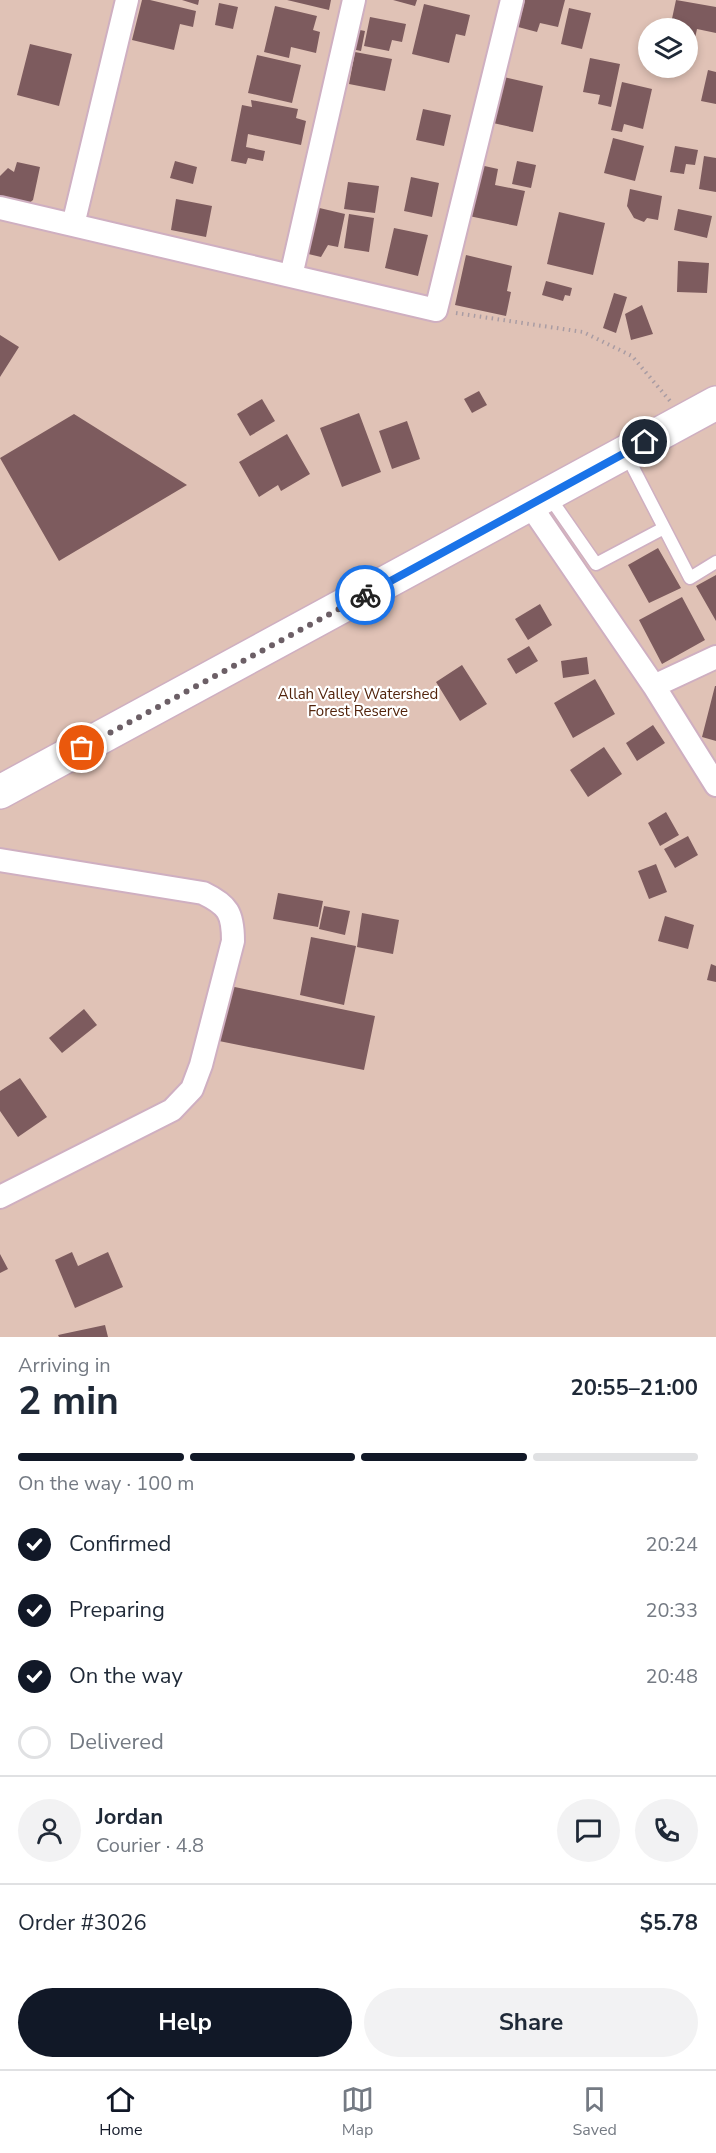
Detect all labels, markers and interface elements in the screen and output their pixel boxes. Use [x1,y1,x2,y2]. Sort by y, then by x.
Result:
map controls [638,18,698,78]
button: layers [638,18,698,78]
pin [619,416,670,467]
icon: home [628,425,661,458]
courier [335,565,395,625]
icon: bike [349,579,382,612]
park label: Allah Valley Watershed Forest Reserve [278,684,438,721]
pin [56,722,107,773]
icon: bag [65,731,98,764]
text: Arriving in [18,1352,111,1379]
text: 20:55–21:00 [570,1373,698,1403]
text: 2 min [18,1375,119,1428]
text: On the way · 100 m [18,1470,194,1497]
icon: check [18,1528,51,1561]
text: Confirmed [69,1529,171,1559]
text: 20:24 [645,1531,698,1558]
icon: check [18,1594,51,1627]
text: Preparing [69,1595,165,1625]
text: 20:33 [645,1597,698,1624]
icon: check [18,1660,51,1693]
text: On the way [69,1661,183,1691]
text: 20:48 [645,1663,698,1690]
text: Delivered [69,1727,164,1757]
button: person [18,1799,81,1862]
button: chat [557,1799,620,1862]
button: phone [635,1799,698,1862]
text: Jordan [96,1802,163,1832]
text: Courier · 4.8 [96,1832,204,1859]
text: Order #3026 [18,1908,147,1938]
text: $5.78 [640,1908,698,1938]
button: Help [18,1988,352,2057]
button: Share [364,1988,698,2057]
tab: Home [99,2083,143,2141]
tab: Map [341,2083,374,2141]
tab: Saved [573,2083,617,2141]

